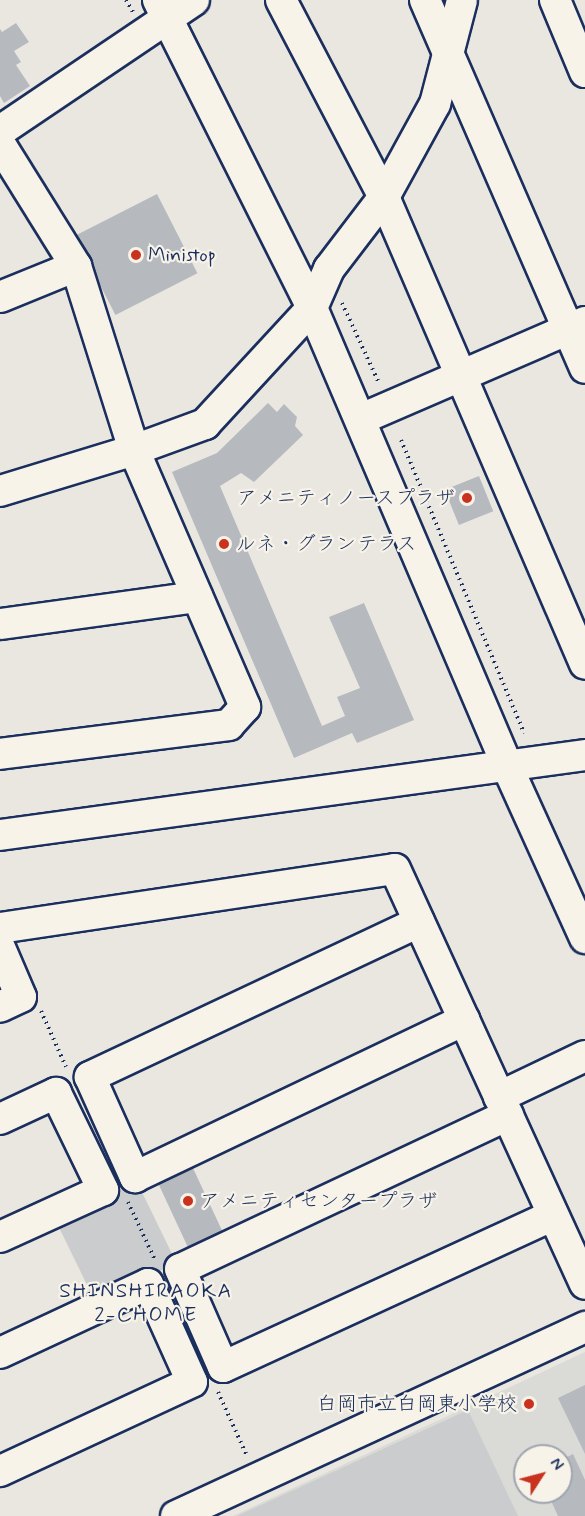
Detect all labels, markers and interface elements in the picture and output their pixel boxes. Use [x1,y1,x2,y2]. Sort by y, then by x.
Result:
place label: Ministop [148,243,216,267]
marker: Ministop [129,248,143,262]
place label: アメニティノースプラザ [235,486,455,510]
marker: アメニティノースプラザ [460,491,474,505]
place label: ルネ・グランテラス [236,532,416,556]
marker: ルネ・グランテラス [217,537,231,551]
place label: アメニティセンタープラザ [200,1189,440,1213]
marker: アメニティセンタープラザ [181,1194,195,1208]
district label: SHINSHIRAOKA 2-CHOME [60,1278,232,1328]
place label: 白岡市立白岡東小学校 [317,1392,517,1416]
marker: 白岡市立白岡東小学校 [522,1397,536,1411]
north arrow [513,1444,573,1504]
text: N [545,1454,568,1475]

